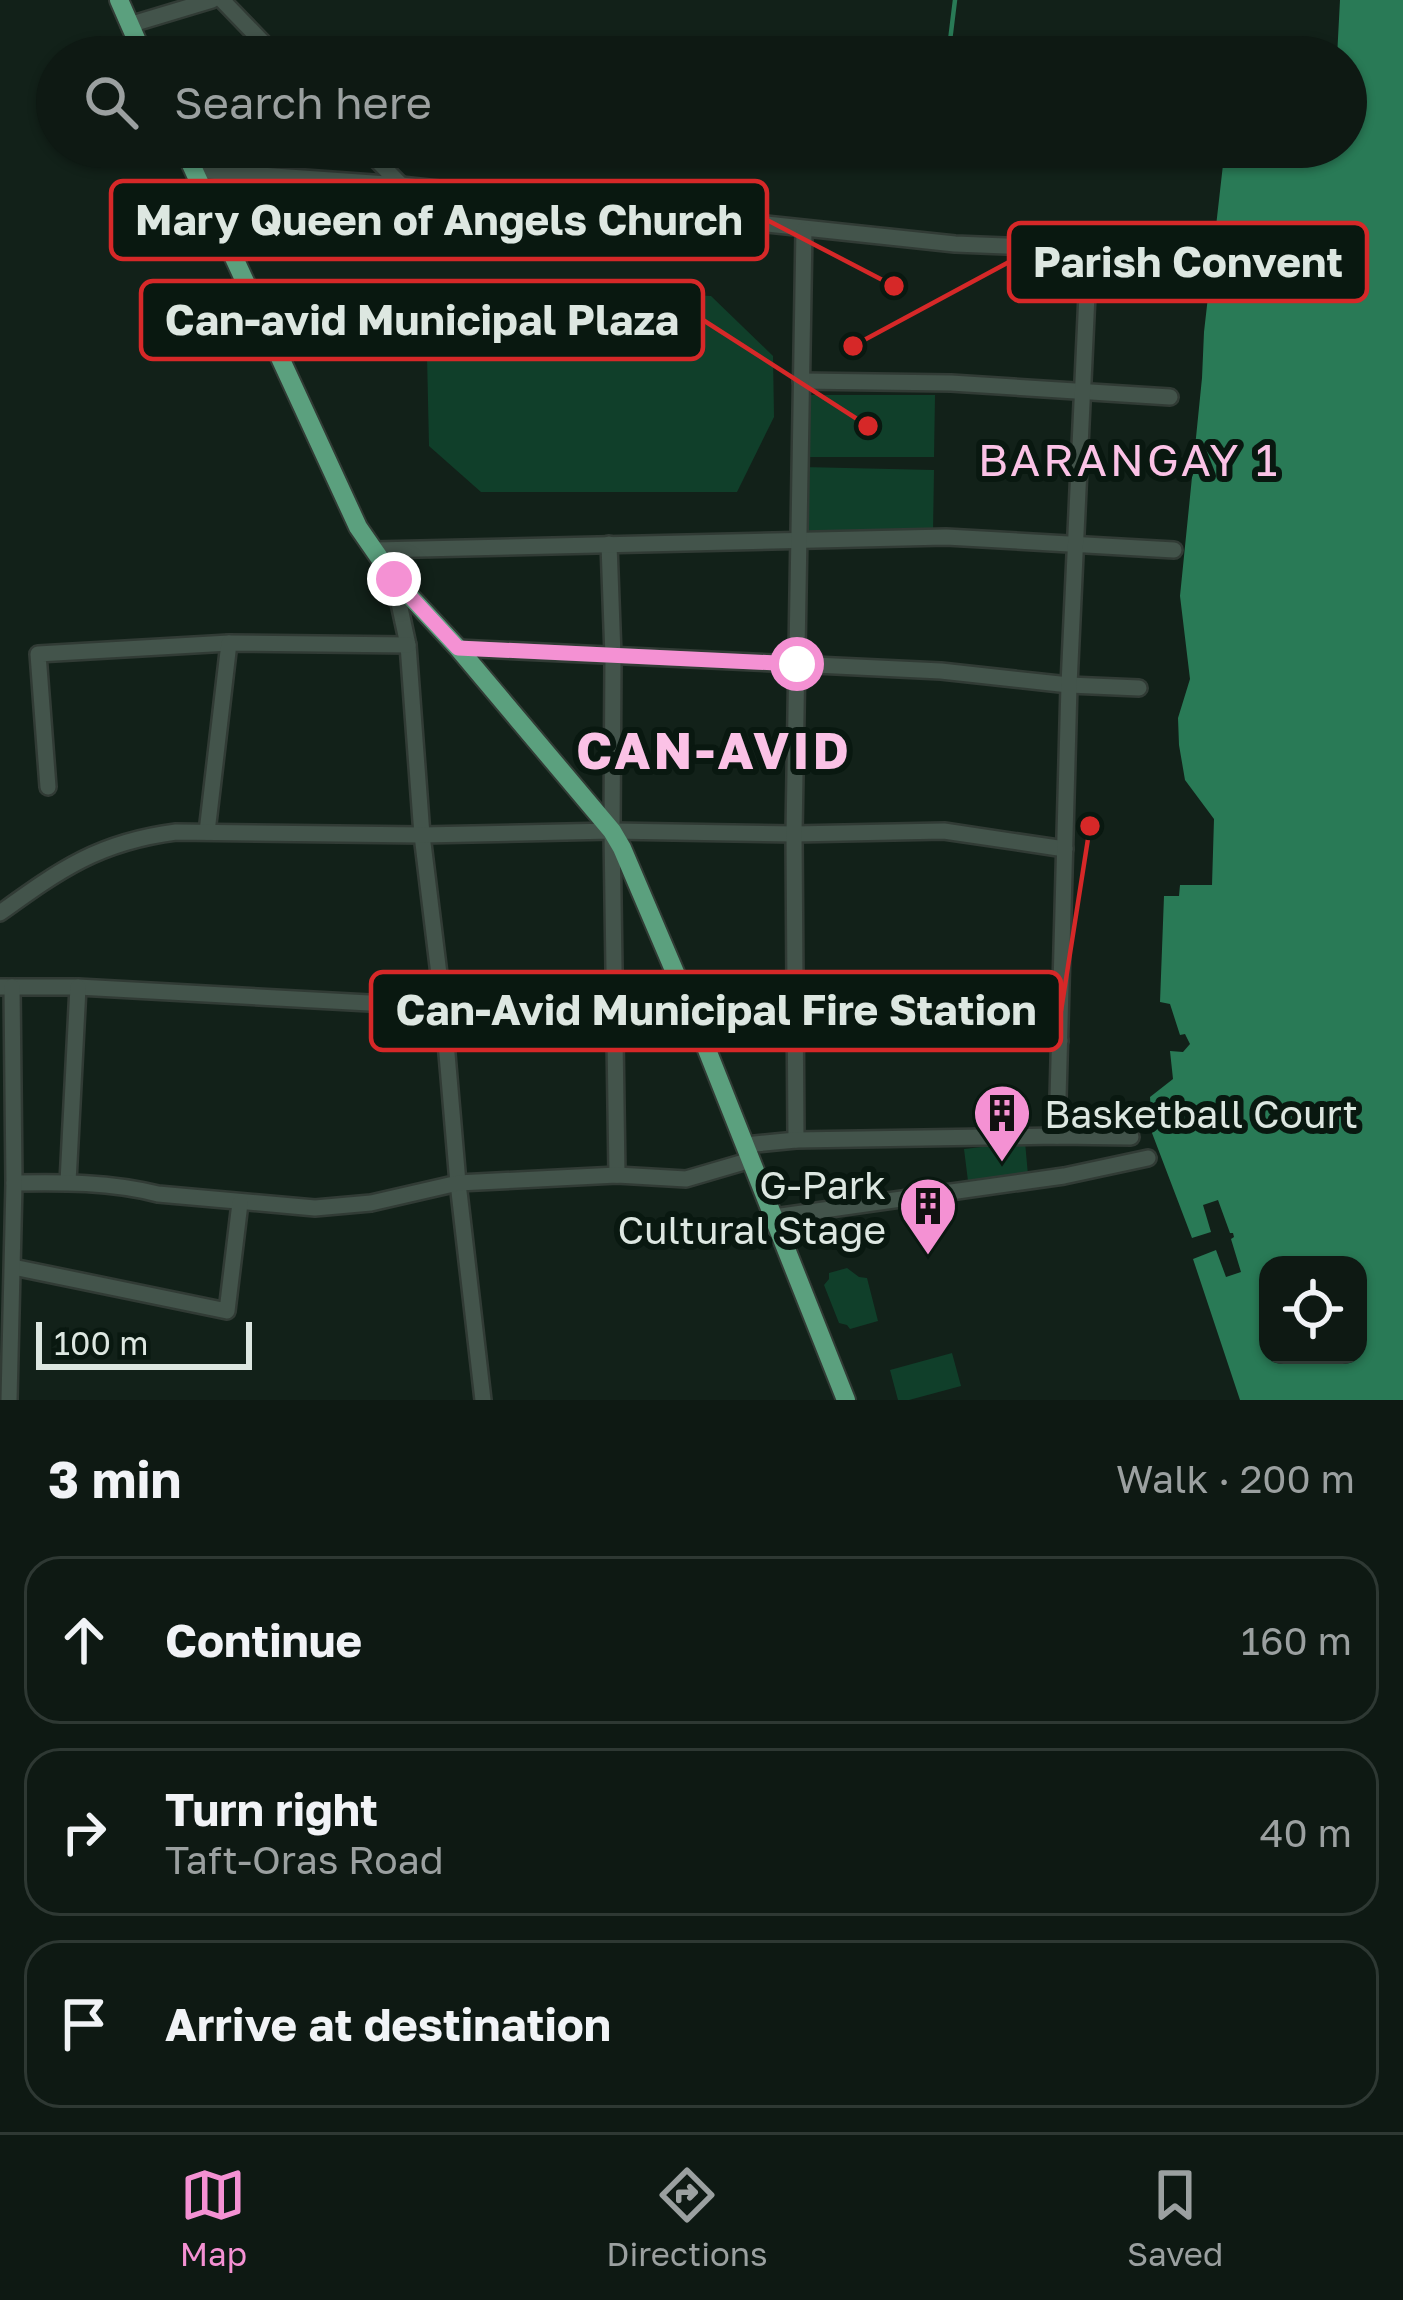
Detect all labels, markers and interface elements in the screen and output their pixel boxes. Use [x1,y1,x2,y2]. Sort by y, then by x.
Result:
search box [36,36,1367,168]
icon: search [78,69,144,135]
text: Search here [174,75,432,129]
callout: Mary Queen of Angels Church [111,181,767,259]
text: Mary Queen of Angels Church [135,194,743,244]
callout: Parish Convent [1009,223,1367,301]
text: Parish Convent [1033,236,1343,286]
callout: Can-avid Municipal Plaza [141,281,703,359]
text: Can-avid Municipal Plaza [165,294,679,344]
district label: BARANGAY 1 [978,432,1280,486]
route end [367,552,421,606]
route start [770,637,824,691]
district label: CAN-AVID [576,719,852,780]
callout: Can-Avid Municipal Fire Station [371,972,1061,1050]
text: Can-Avid Municipal Fire Station [395,984,1037,1034]
building icon: Basketball Court [971,1082,1033,1164]
place label: Basketball Court [1044,1090,1358,1137]
place label: G-Park Cultural Stage [617,1161,886,1253]
building icon: G-Park Cultural Stage [897,1175,959,1257]
map controls [1259,1256,1367,1364]
button: locate [1259,1256,1367,1364]
scale bar [36,1316,252,1369]
text: 100 m [54,1323,148,1362]
text: 3 min [48,1448,181,1509]
text: Walk · 200 m [1116,1455,1355,1502]
icon: ahead [51,1607,117,1673]
text: Continue [165,1613,362,1667]
text: 160 m [1241,1617,1352,1664]
text: Turn right [165,1782,378,1836]
icon: right [51,1799,117,1865]
text: 40 m [1260,1809,1352,1856]
text: Taft-Oras Road [165,1836,444,1883]
icon: arrive [51,1991,117,2057]
text: Arrive at destination [165,1997,611,2051]
tab: Map [180,2162,247,2273]
tab: Directions [606,2162,768,2273]
tab: Saved [1127,2162,1223,2273]

